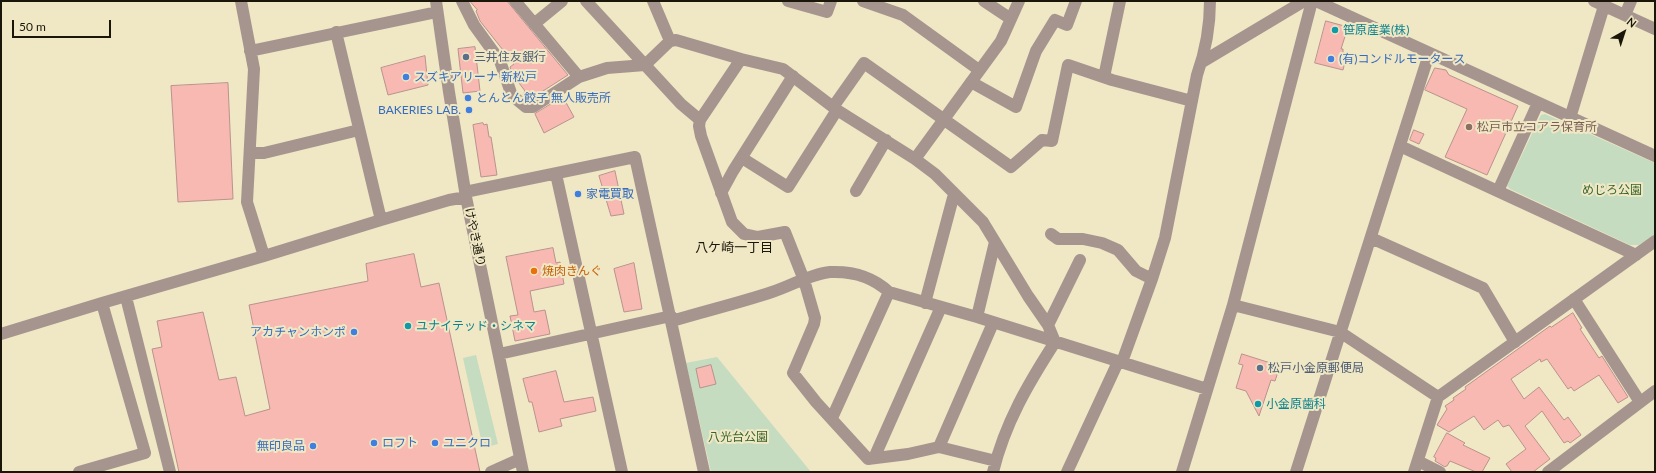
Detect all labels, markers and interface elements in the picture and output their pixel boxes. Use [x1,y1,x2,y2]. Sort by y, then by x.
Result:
scale bar [14,12,113,38]
north arrow [1604,12,1644,52]
text: N [1624,15,1639,30]
text: 50 m [19,19,46,34]
place label: 笹原産業(株) [1343,23,1409,37]
marker: 笹原産業(株) [1330,25,1340,35]
place label: 三井住友銀行 [474,50,546,64]
marker: 三井住友銀行 [461,52,471,62]
place label: (有)コンドルモータース [1339,52,1465,66]
marker: (有)コンドルモータース [1326,54,1336,64]
place label: スズキアリーナ 新松戸 [414,70,537,84]
marker: スズキアリーナ 新松戸 [401,72,411,82]
place label: とんとん餃子 無人販売所 [476,91,611,105]
marker: とんとん餃子 無人販売所 [463,93,473,103]
place label: BAKERIES LAB. [378,103,461,117]
marker: BAKERIES LAB. [464,105,474,115]
place label: 松戸市立コアラ保育所 [1477,120,1597,134]
marker: 松戸市立コアラ保育所 [1464,122,1474,132]
park label: めじろ公園 [1582,183,1642,197]
place label: 家電買取 [586,187,634,201]
marker: 家電買取 [573,189,583,199]
street label: けやき通り [462,206,488,268]
district label: 八ケ崎一丁目 [695,240,773,256]
place label: 焼肉きんぐ [542,264,602,278]
marker: 焼肉きんぐ [529,266,539,276]
place label: ユナイテッド・シネマ [416,319,536,333]
marker: ユナイテッド・シネマ [403,321,413,331]
place label: アカチャンホンポ [250,325,346,339]
marker: アカチャンホンポ [349,327,359,337]
place label: 松戸小金原郵便局 [1268,361,1364,375]
marker: 松戸小金原郵便局 [1255,363,1265,373]
place label: 小金原歯科 [1266,397,1326,411]
marker: 小金原歯科 [1253,399,1263,409]
park label: 八光台公園 [708,430,768,444]
place label: ロフト [382,436,418,450]
place label: ユニクロ [443,436,491,450]
marker: ロフト [369,438,379,448]
marker: ユニクロ [430,438,440,448]
place label: 無印良品 [257,439,305,453]
marker: 無印良品 [308,441,318,451]

